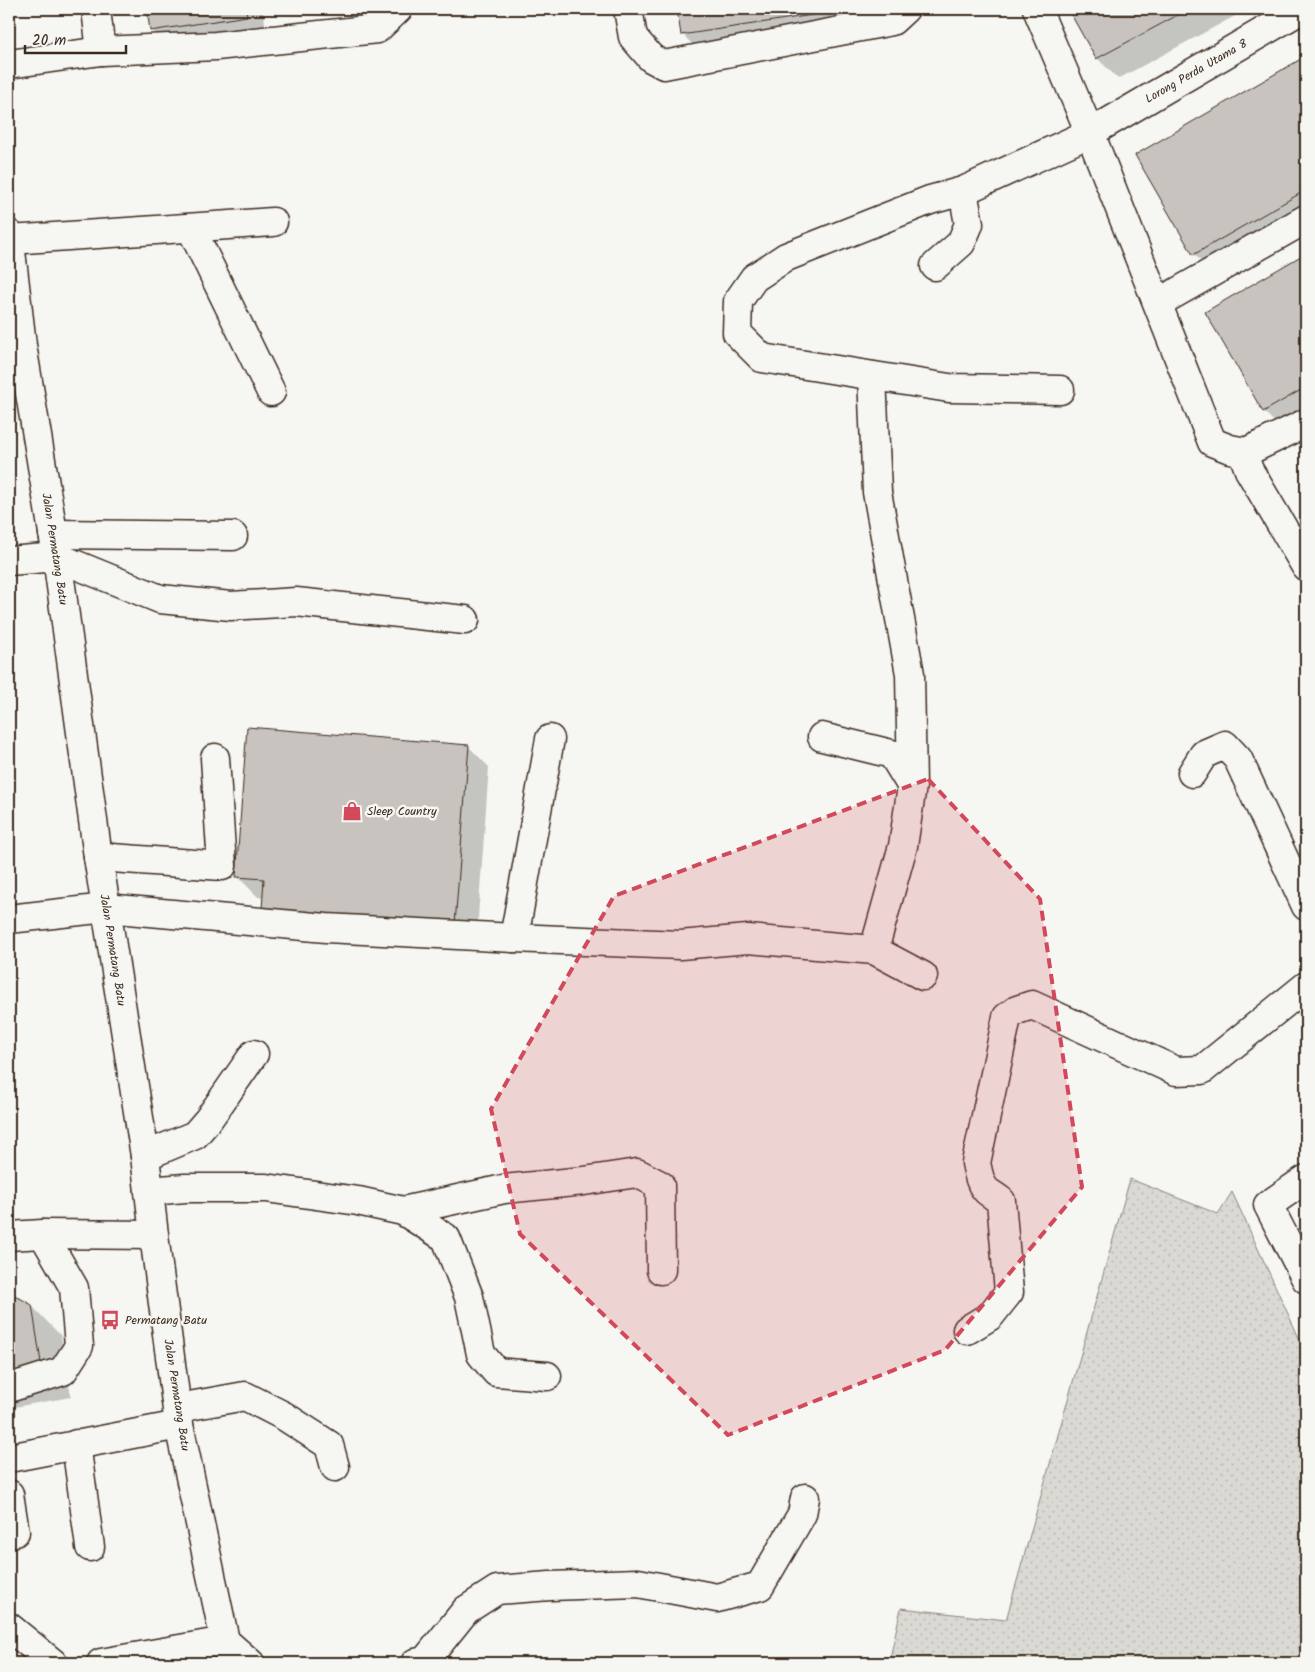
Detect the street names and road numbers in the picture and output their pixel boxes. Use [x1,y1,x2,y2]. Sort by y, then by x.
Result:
street label: Lorong Perda Utama 8 [1142,34,1252,108]
street label: Jalan Permatang Batu [36,492,73,607]
street label: Jalan Permatang Batu [94,893,131,1008]
street label: Jalan Permatang Batu [158,1338,195,1453]

